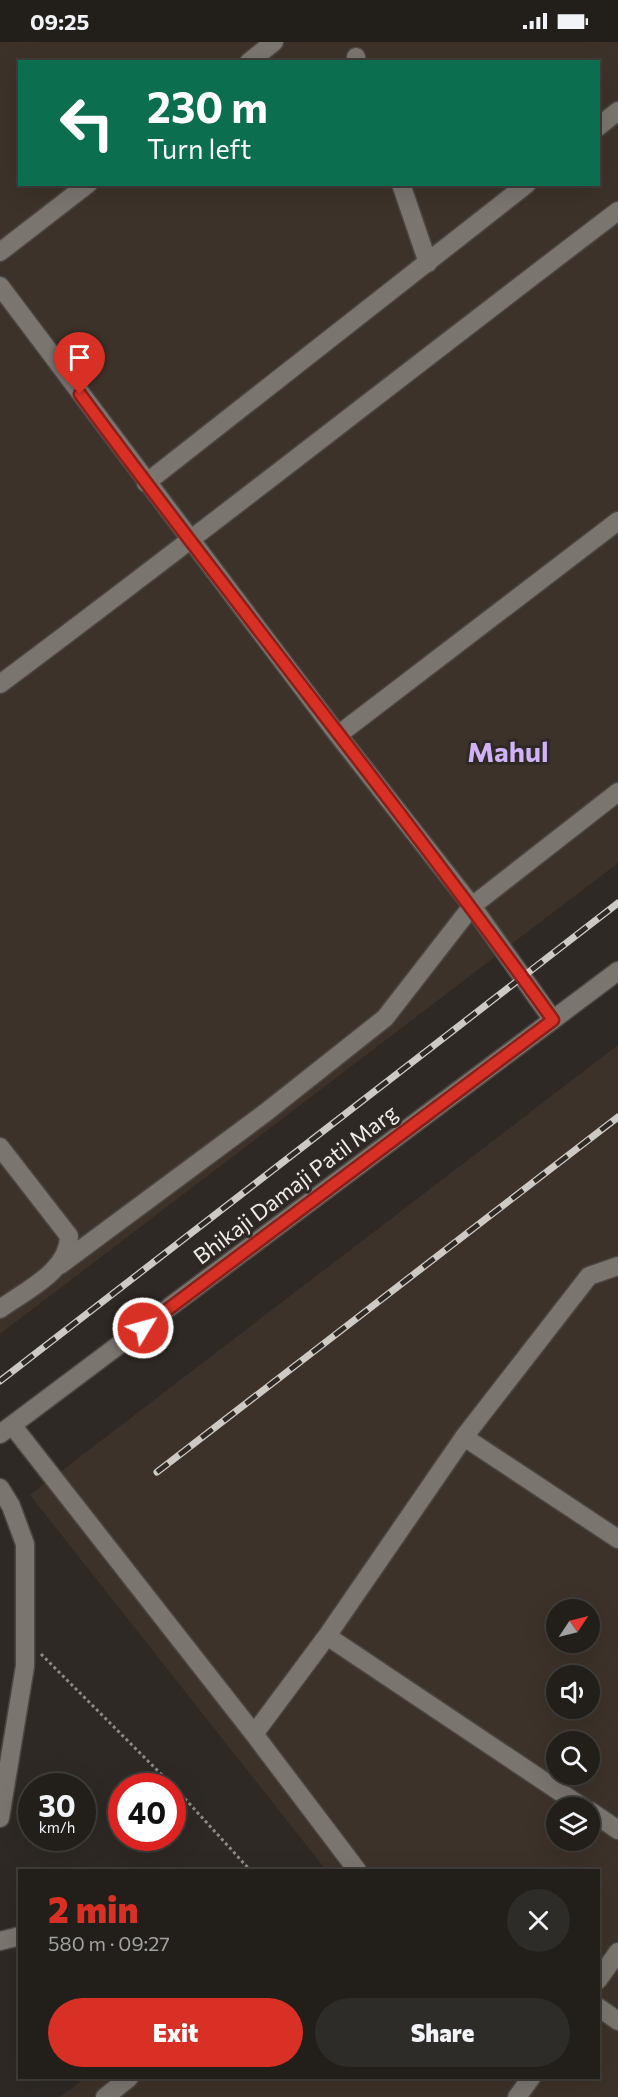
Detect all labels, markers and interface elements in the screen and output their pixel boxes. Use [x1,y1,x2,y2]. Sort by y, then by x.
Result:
text: 09:25 [30,8,89,35]
text: 230 m [147,80,268,132]
icon: left [48,84,126,162]
text: Turn left [147,132,251,165]
pin [54,332,105,394]
icon: arrive [63,341,96,374]
district label: Mahul [467,734,549,768]
street label: Bhikaji Damaji Patil Marg [188,1099,402,1269]
position arrow [111,1296,175,1360]
north arrow [546,1599,600,1653]
map controls [546,1599,600,1851]
button: sound [546,1665,600,1719]
button: search [546,1731,600,1785]
speed limit sign: 40 [108,1773,186,1851]
text: 30 [38,1786,76,1823]
button: layers [546,1797,600,1851]
text: km/h [39,1818,75,1836]
text: 2 min [48,1886,138,1930]
button: close [507,1889,570,1952]
text: 580 m · 09:27 [48,1931,170,1955]
button: Exit [48,1998,303,2067]
button: Share [315,1998,570,2067]

